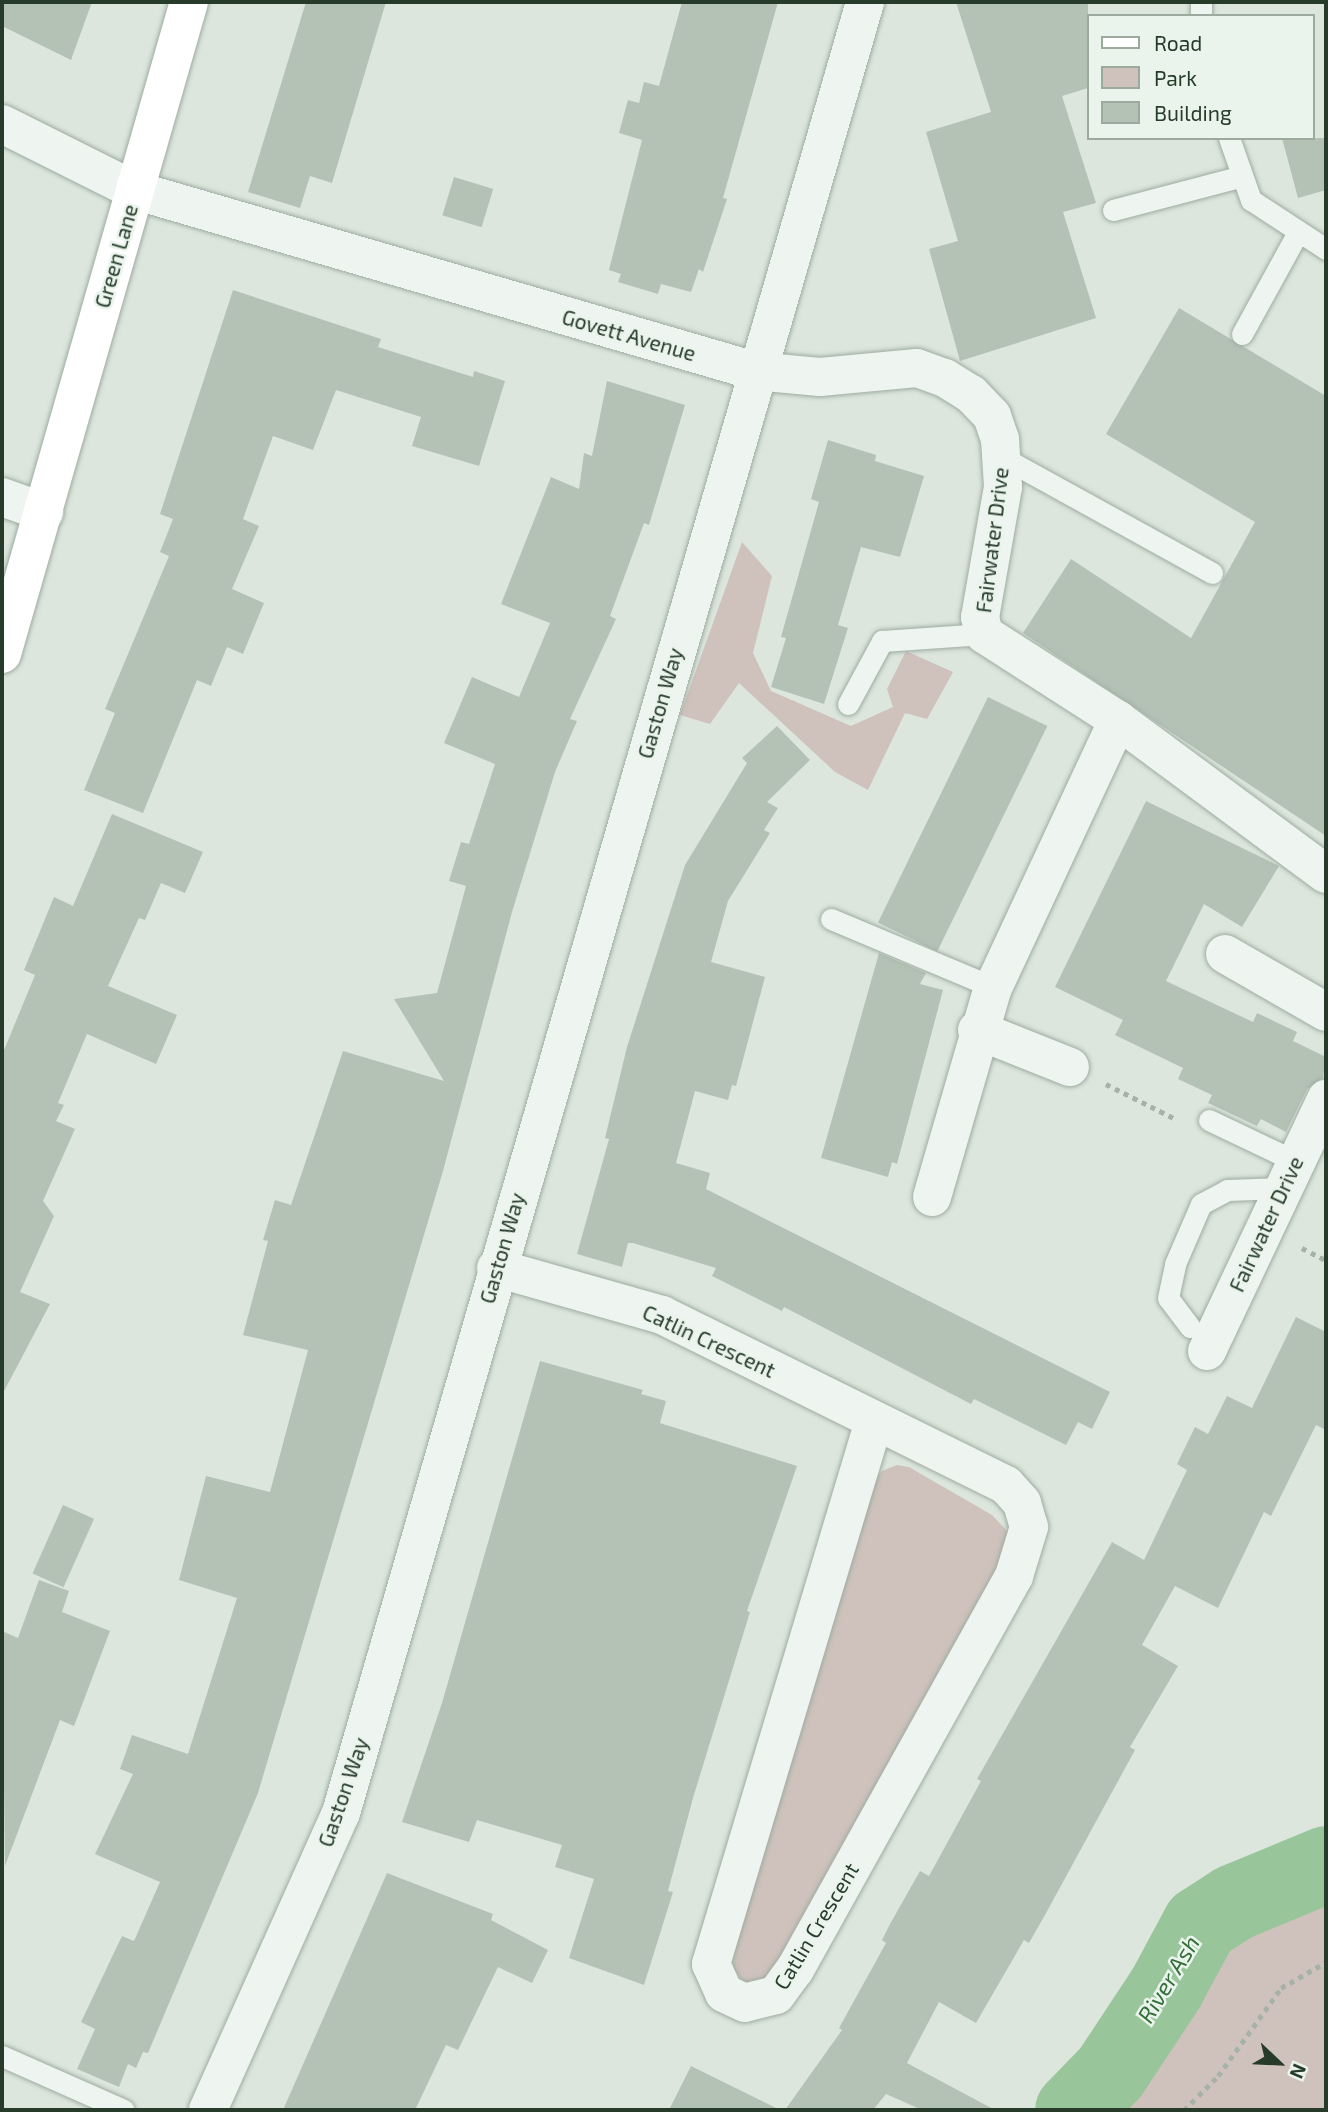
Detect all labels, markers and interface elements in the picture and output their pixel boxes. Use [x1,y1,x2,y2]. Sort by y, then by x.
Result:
legend [1086,14,1314,140]
text: Road [1154,30,1202,55]
text: Park [1154,65,1197,90]
text: Building [1154,100,1232,125]
street label: Green Lane [89,201,143,311]
street label: Govett Avenue [559,304,699,366]
street label: Fairwater Drive [971,466,1013,614]
street label: Gaston Way [632,644,688,762]
street label: Fairwater Drive [1224,1152,1308,1296]
street label: Gaston Way [474,1189,530,1307]
street label: Catlin Crescent [639,1299,779,1383]
street label: Gaston Way [312,1734,374,1850]
street label: Catlin Crescent [768,1858,864,1994]
water label: River Ash [1131,1930,1205,2028]
north arrow [1244,2028,1314,2098]
text: N [1286,2061,1312,2082]

